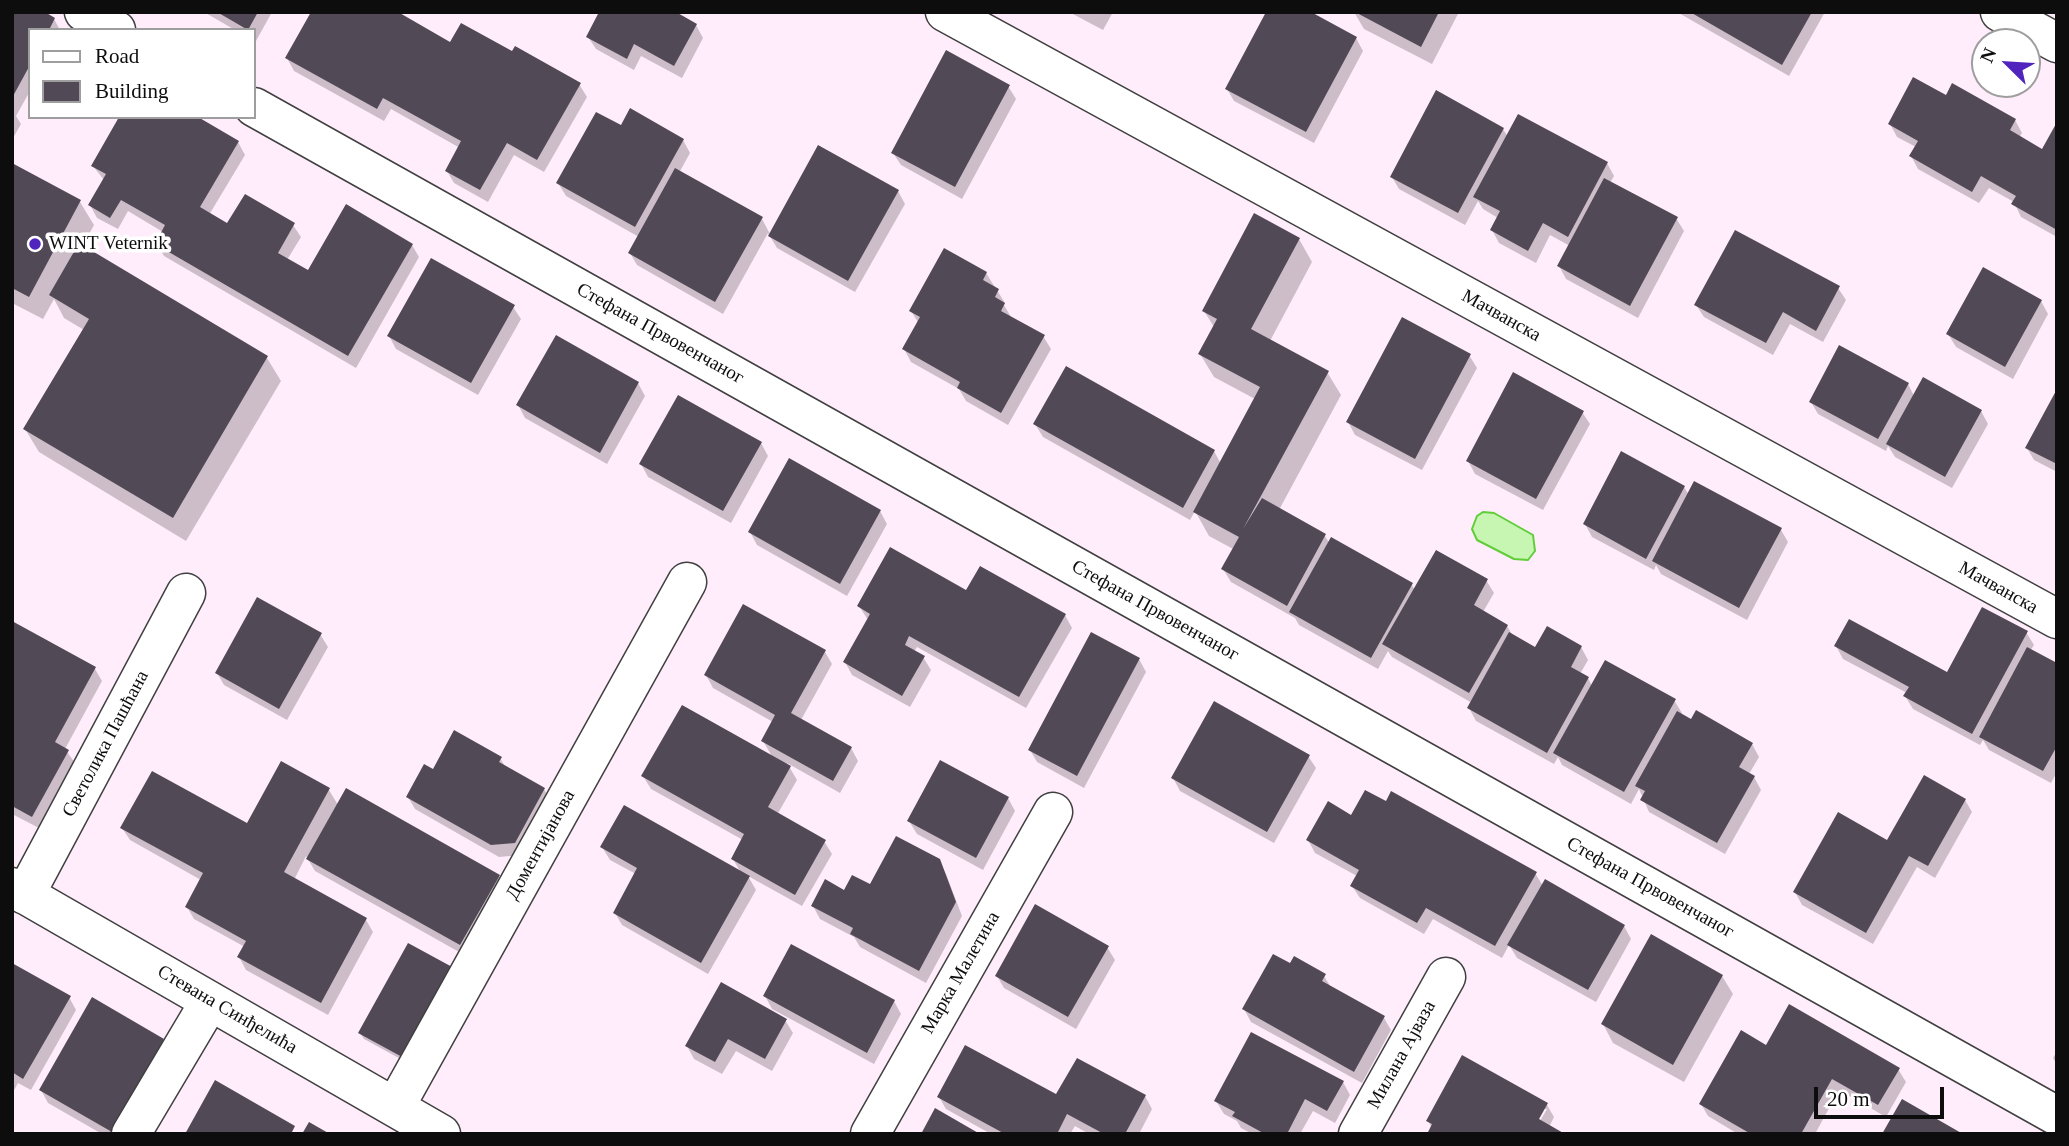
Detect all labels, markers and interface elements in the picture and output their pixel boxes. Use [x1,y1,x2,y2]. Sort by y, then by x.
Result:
legend [28,28,256,119]
north arrow [1971,28,2041,98]
text: Road [95,44,139,68]
text: N [1976,45,2001,66]
text: Building [95,79,169,103]
place label: WINT Veternik [49,233,168,255]
marker: WINT Veternik [27,236,43,252]
street label: Стефана Првовенчаног [572,278,748,390]
street label: Мачванска [1457,285,1545,347]
street label: Стефана Првовенчаног [1067,555,1243,667]
street label: Мачванска [1954,557,2042,619]
street label: Светолика Пашћана [58,667,154,821]
street label: Доментијанова [502,786,580,904]
street label: Стефана Првовенчаног [1562,832,1738,944]
street label: Марка Малетина [917,908,1005,1038]
street label: Стевана Синђелића [153,961,301,1059]
street label: Милана Ајваза [1363,997,1441,1113]
scale bar [1817,1072,1946,1116]
text: 20 m [1827,1087,1870,1111]

